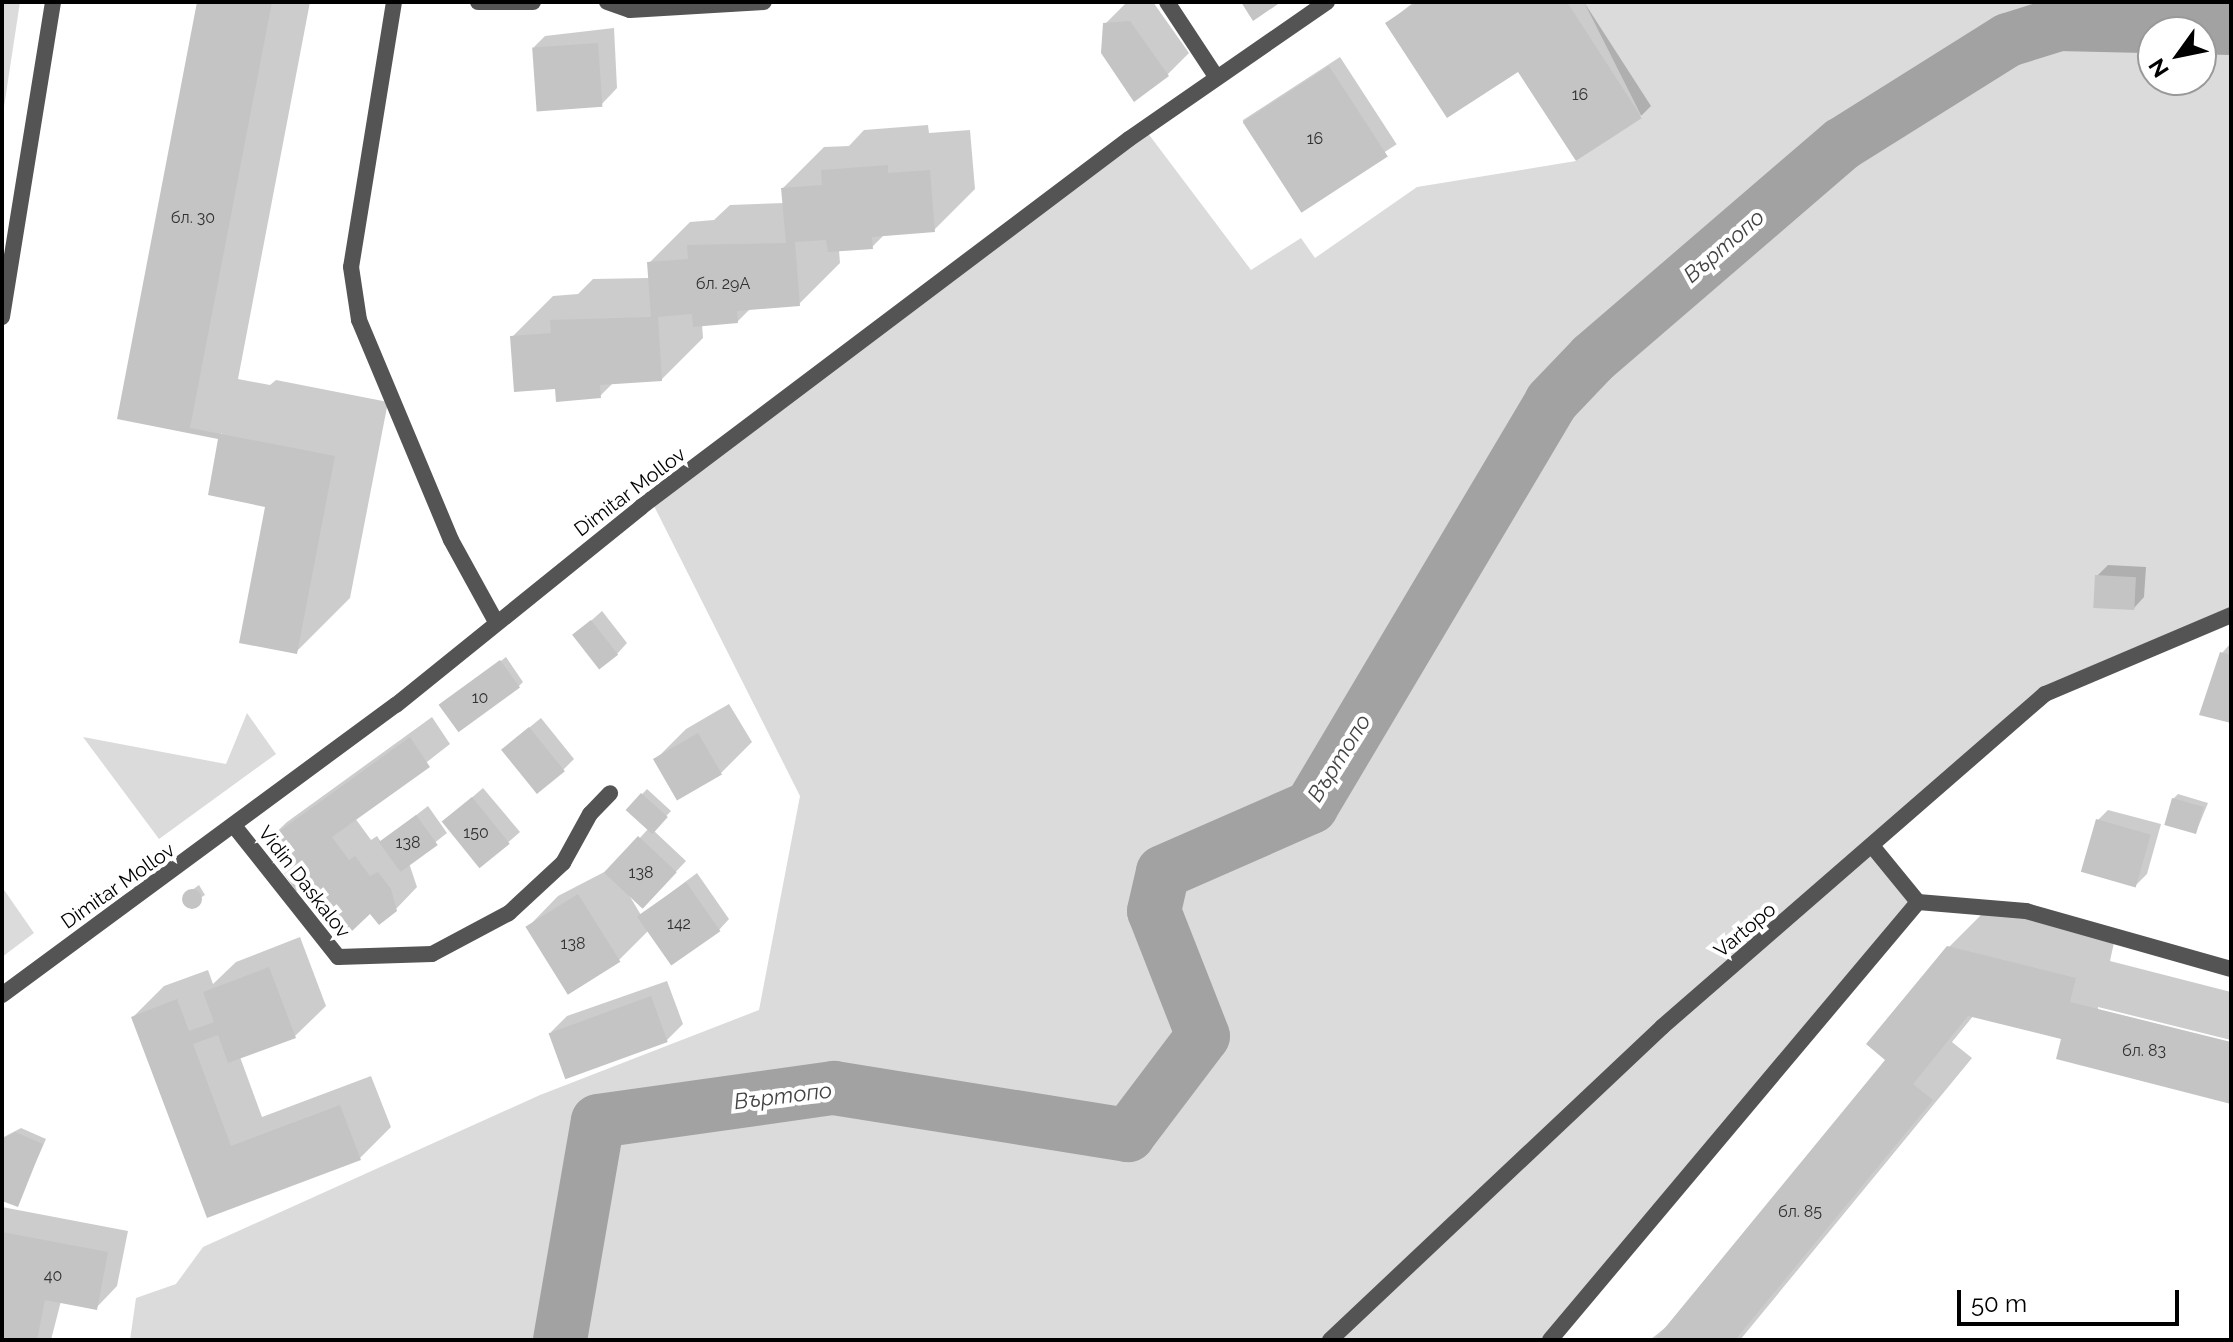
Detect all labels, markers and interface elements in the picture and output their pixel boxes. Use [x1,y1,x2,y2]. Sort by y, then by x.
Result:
north arrow [2137,16,2217,96]
text: N [2143,54,2174,82]
house number: 16 [1572,85,1588,105]
house number: 16 [1307,129,1323,149]
water label: Въртопо [1678,204,1770,288]
house number: бл. 30 [171,208,215,228]
house number: бл. 29А [696,274,750,294]
street label: Dimitar Mollov [569,442,691,542]
house number: 10 [472,688,488,708]
water label: Въртопо [1302,709,1376,807]
street label: Vidin Daskalov [253,821,355,943]
house number: 150 [463,823,489,843]
house number: 138 [396,833,420,853]
street label: Dimitar Mollov [56,838,180,934]
house number: 138 [629,863,653,883]
street label: Vartopo [1709,897,1781,963]
house number: 142 [667,914,691,934]
house number: 138 [561,934,585,954]
house number: бл. 83 [2122,1041,2166,1061]
water label: Въртопо [733,1077,833,1115]
house number: бл. 85 [1778,1202,1822,1222]
house number: 40 [44,1266,62,1286]
scale bar [1961,1274,2183,1324]
text: 50 m [1971,1289,2027,1318]

